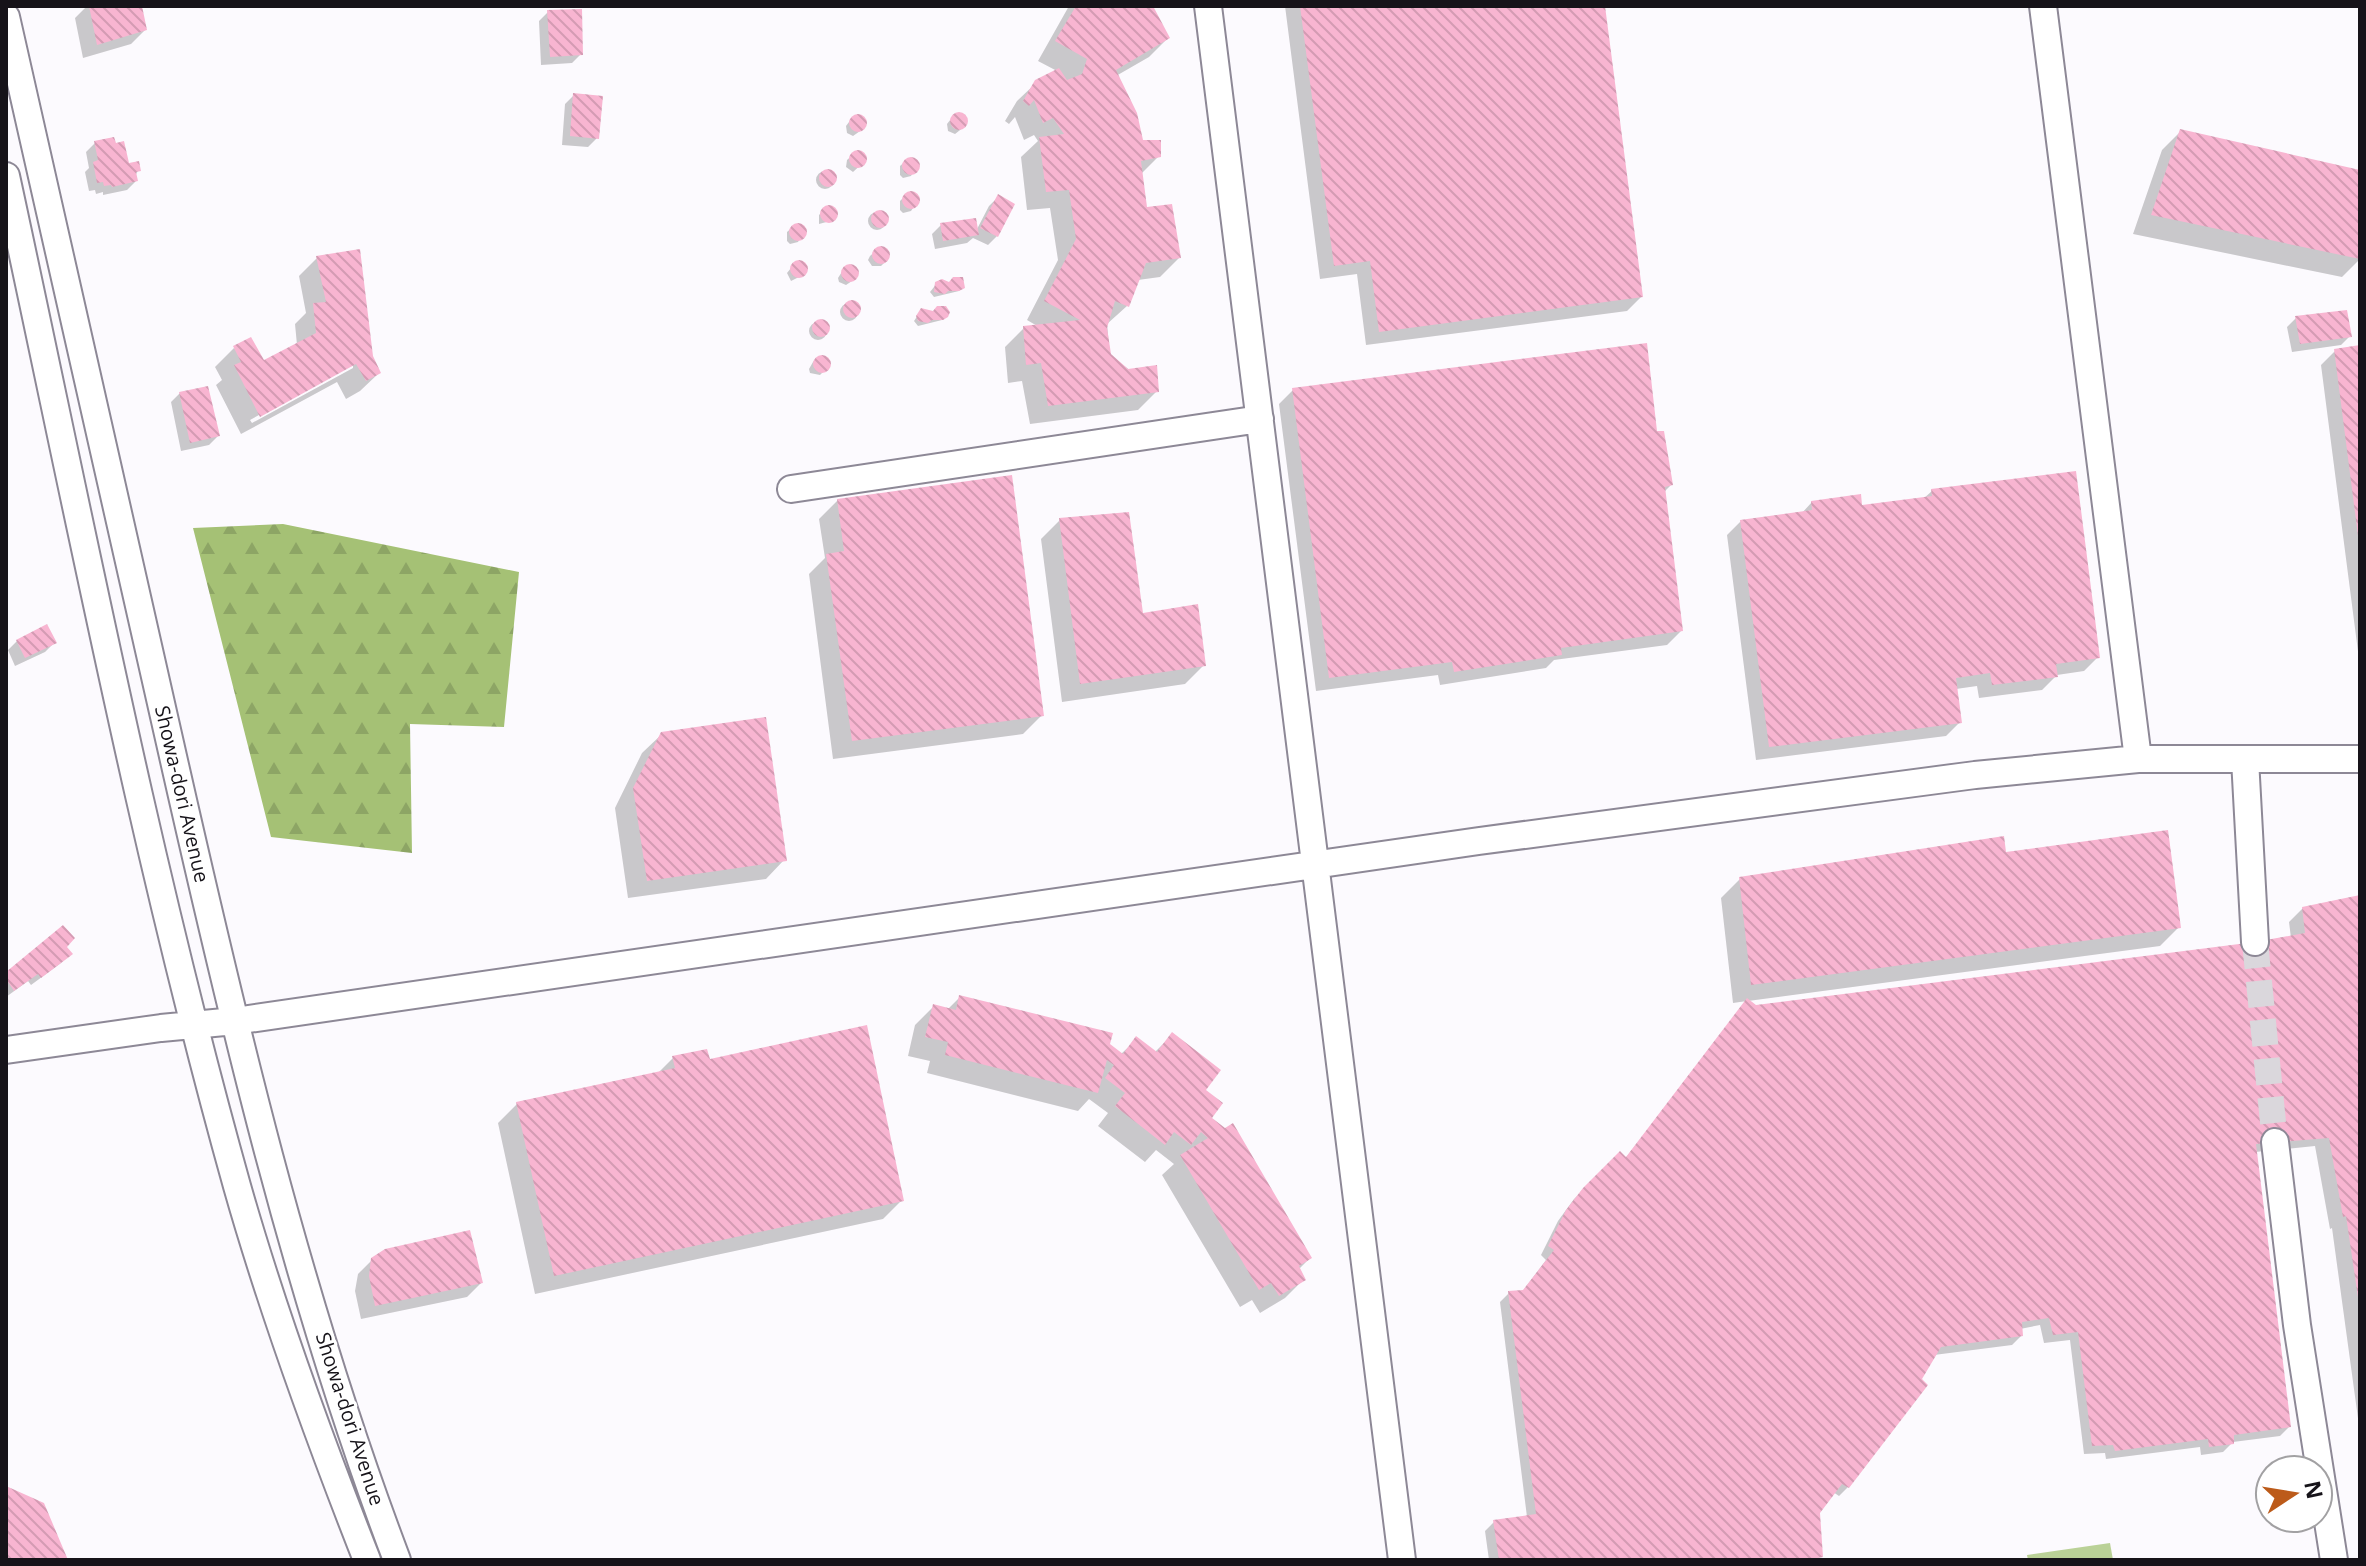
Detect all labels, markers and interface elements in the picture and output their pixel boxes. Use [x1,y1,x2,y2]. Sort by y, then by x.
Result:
street label: Showa-dori Avenue [149,703,216,885]
street label: Showa-dori Avenue [310,1329,391,1509]
north arrow [2254,1454,2334,1534]
text: N [2298,1478,2331,1502]

